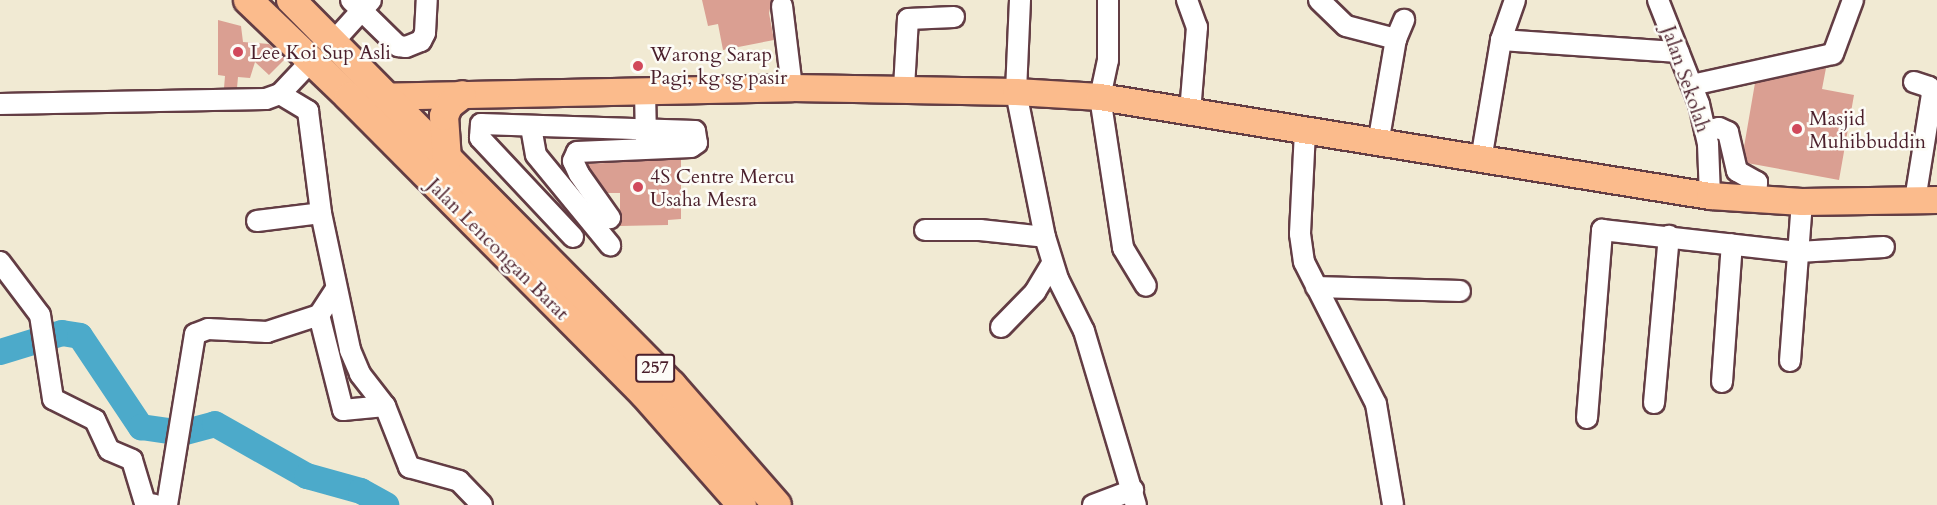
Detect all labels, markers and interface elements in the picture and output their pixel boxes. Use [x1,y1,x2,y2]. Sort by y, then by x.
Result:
street label: Jalan Sekolah [1657,23,1715,135]
place label: Lee Koi Sup Asli [250,40,391,64]
place label: Warong Sarap Pagi, kg sg pasir [650,42,787,89]
marker: Lee Koi Sup Asli [231,45,245,59]
marker: Warong Sarap Pagi, kg sg pasir [631,59,645,73]
place label: Masjid Muhibbuddin [1809,106,1926,153]
marker: Masjid Muhibbuddin [1790,122,1804,136]
place label: 4S Centre Mercu Usaha Mesra [650,164,795,211]
street label: Jalan Lencongan Barat [422,173,574,325]
marker: 4S Centre Mercu Usaha Mesra [631,180,645,194]
road number: 257 [634,353,676,383]

